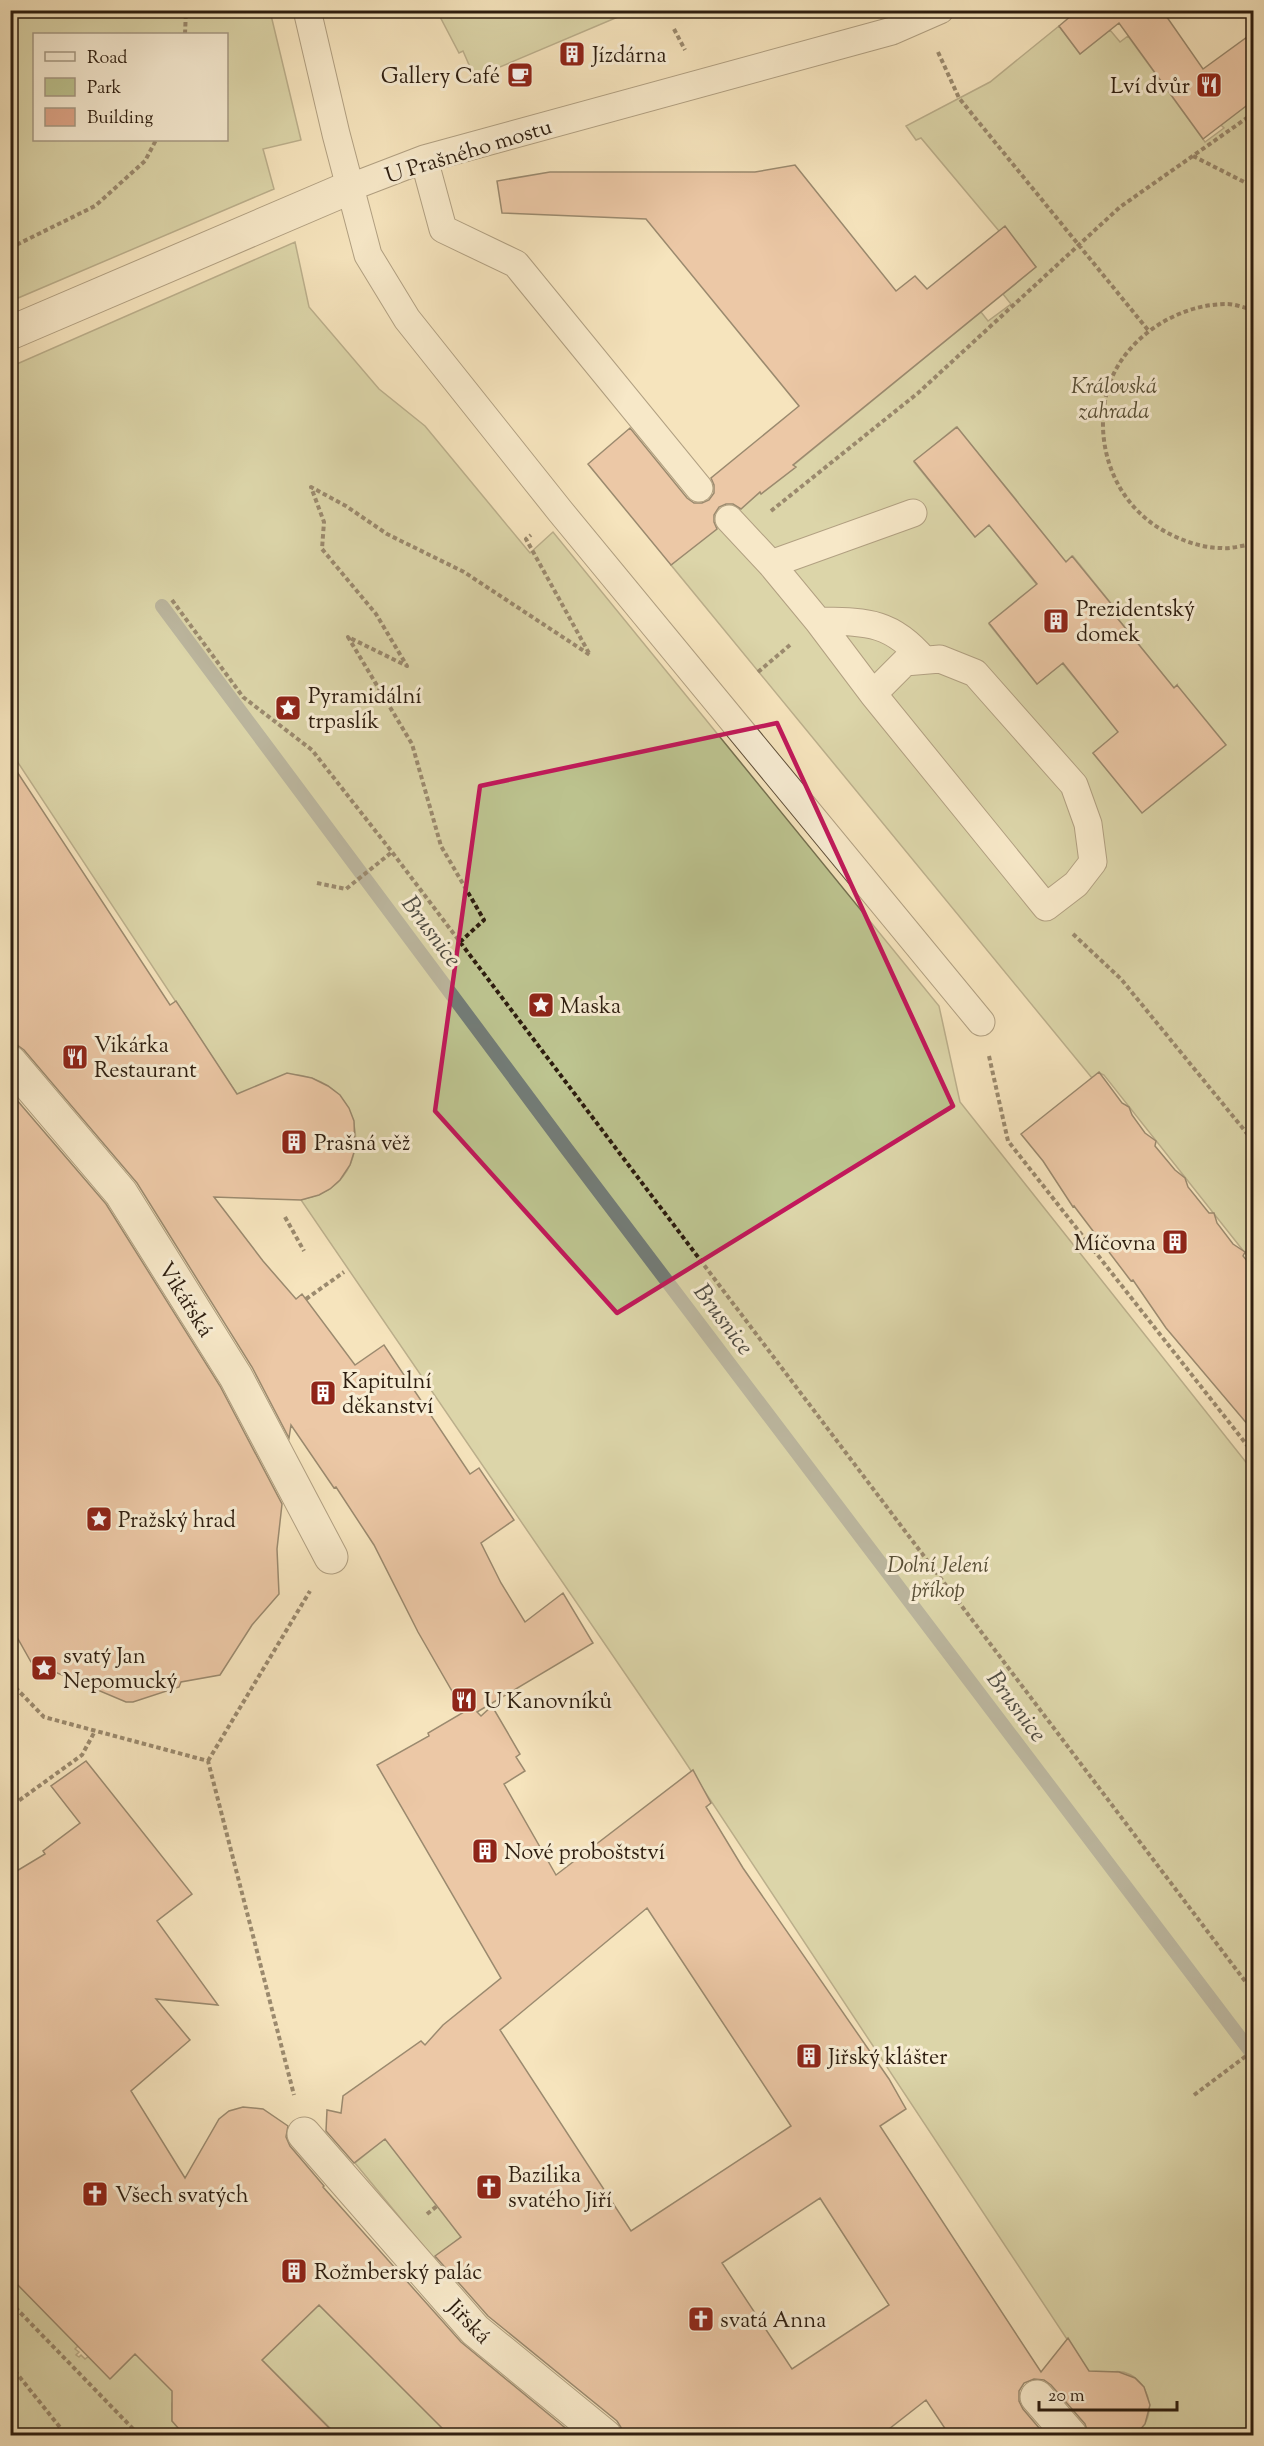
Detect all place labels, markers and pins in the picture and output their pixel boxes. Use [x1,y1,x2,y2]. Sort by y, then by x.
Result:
building icon: Jízdárna [557,39,587,69]
place label: Jízdárna [591,41,667,73]
cafe icon: Gallery Café [505,60,535,90]
place label: Gallery Café [381,62,500,94]
restaurant icon: Lví dvůr [1194,70,1224,100]
place label: Lví dvůr [1110,72,1190,104]
place label: Prezidentský domek [1076,595,1195,652]
building icon: Prezidentský domek [1041,606,1071,636]
place label: Pyramidální trpaslík [308,682,422,739]
place icon: Pyramidální trpaslík [273,693,303,723]
place icon: Maska [526,990,556,1020]
place label: Maska [560,992,621,1024]
place label: Vikárka Restaurant [94,1031,197,1088]
restaurant icon: Vikárka Restaurant [60,1042,90,1072]
building icon: Prašná věž [279,1127,309,1157]
place label: Prašná věž [314,1129,410,1161]
building icon: Míčovna [1160,1227,1190,1257]
place label: Míčovna [1074,1229,1156,1261]
place label: Kapitulní děkanství [342,1367,433,1424]
building icon: Kapitulní děkanství [308,1378,338,1408]
place icon: Pražský hrad [84,1504,114,1534]
place label: Pražský hrad [118,1506,236,1538]
place label: svatý Jan Nepomucký [63,1642,178,1699]
place icon: svatý Jan Nepomucký [29,1653,59,1683]
restaurant icon: U Kanovníků [449,1685,479,1715]
place label: U Kanovníků [484,1687,612,1719]
building icon: Nové proboštství [470,1836,500,1866]
place label: Nové proboštství [504,1838,665,1870]
building icon: Jiřský klášter [794,2041,824,2071]
place label: Jiřský klášter [827,2043,948,2075]
place label: Bazilika svatého Jiří [508,2161,612,2218]
church icon: Bazilika svatého Jiří [474,2172,504,2202]
church icon: Všech svatých [80,2179,110,2209]
place label: Všech svatých [115,2181,249,2213]
building icon: Rožmberský palác [279,2256,309,2286]
place label: Rožmberský palác [314,2258,482,2290]
church icon: svatá Anna [686,2304,716,2334]
place label: svatá Anna [720,2306,826,2338]

